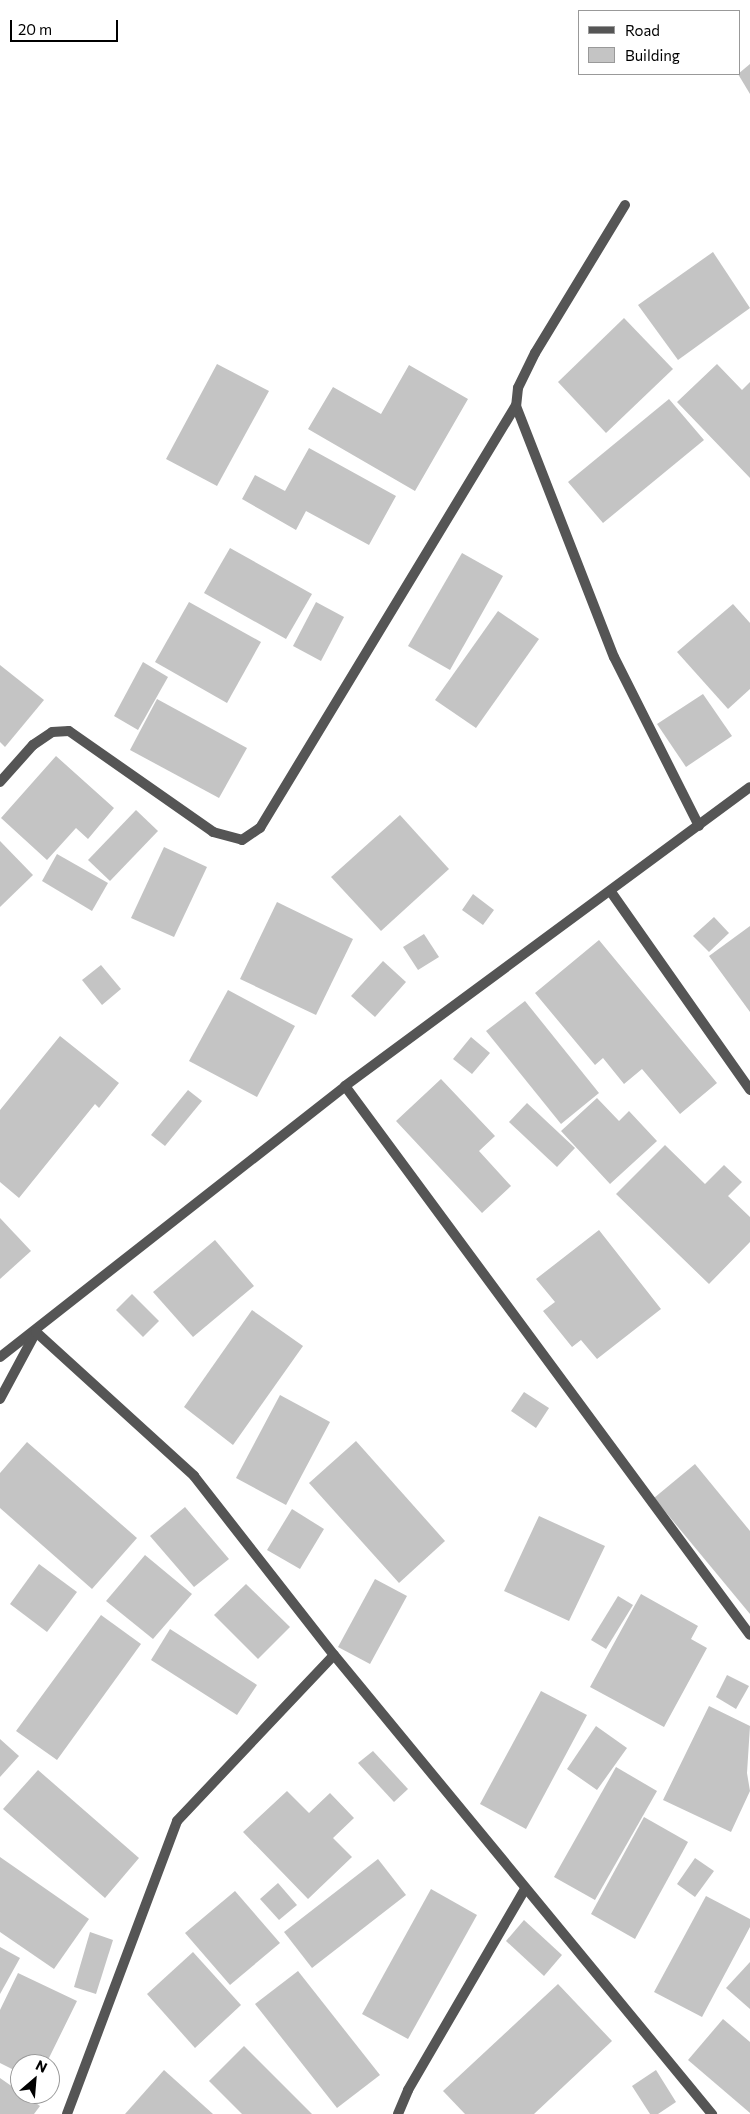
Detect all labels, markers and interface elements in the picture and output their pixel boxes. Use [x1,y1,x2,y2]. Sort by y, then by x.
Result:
scale bar [12,10,120,42]
legend [578,10,740,75]
text: 20 m [18,20,52,38]
text: Road [625,21,660,39]
text: Building [625,46,680,64]
north arrow [10,2054,60,2104]
text: N [33,2056,50,2076]

